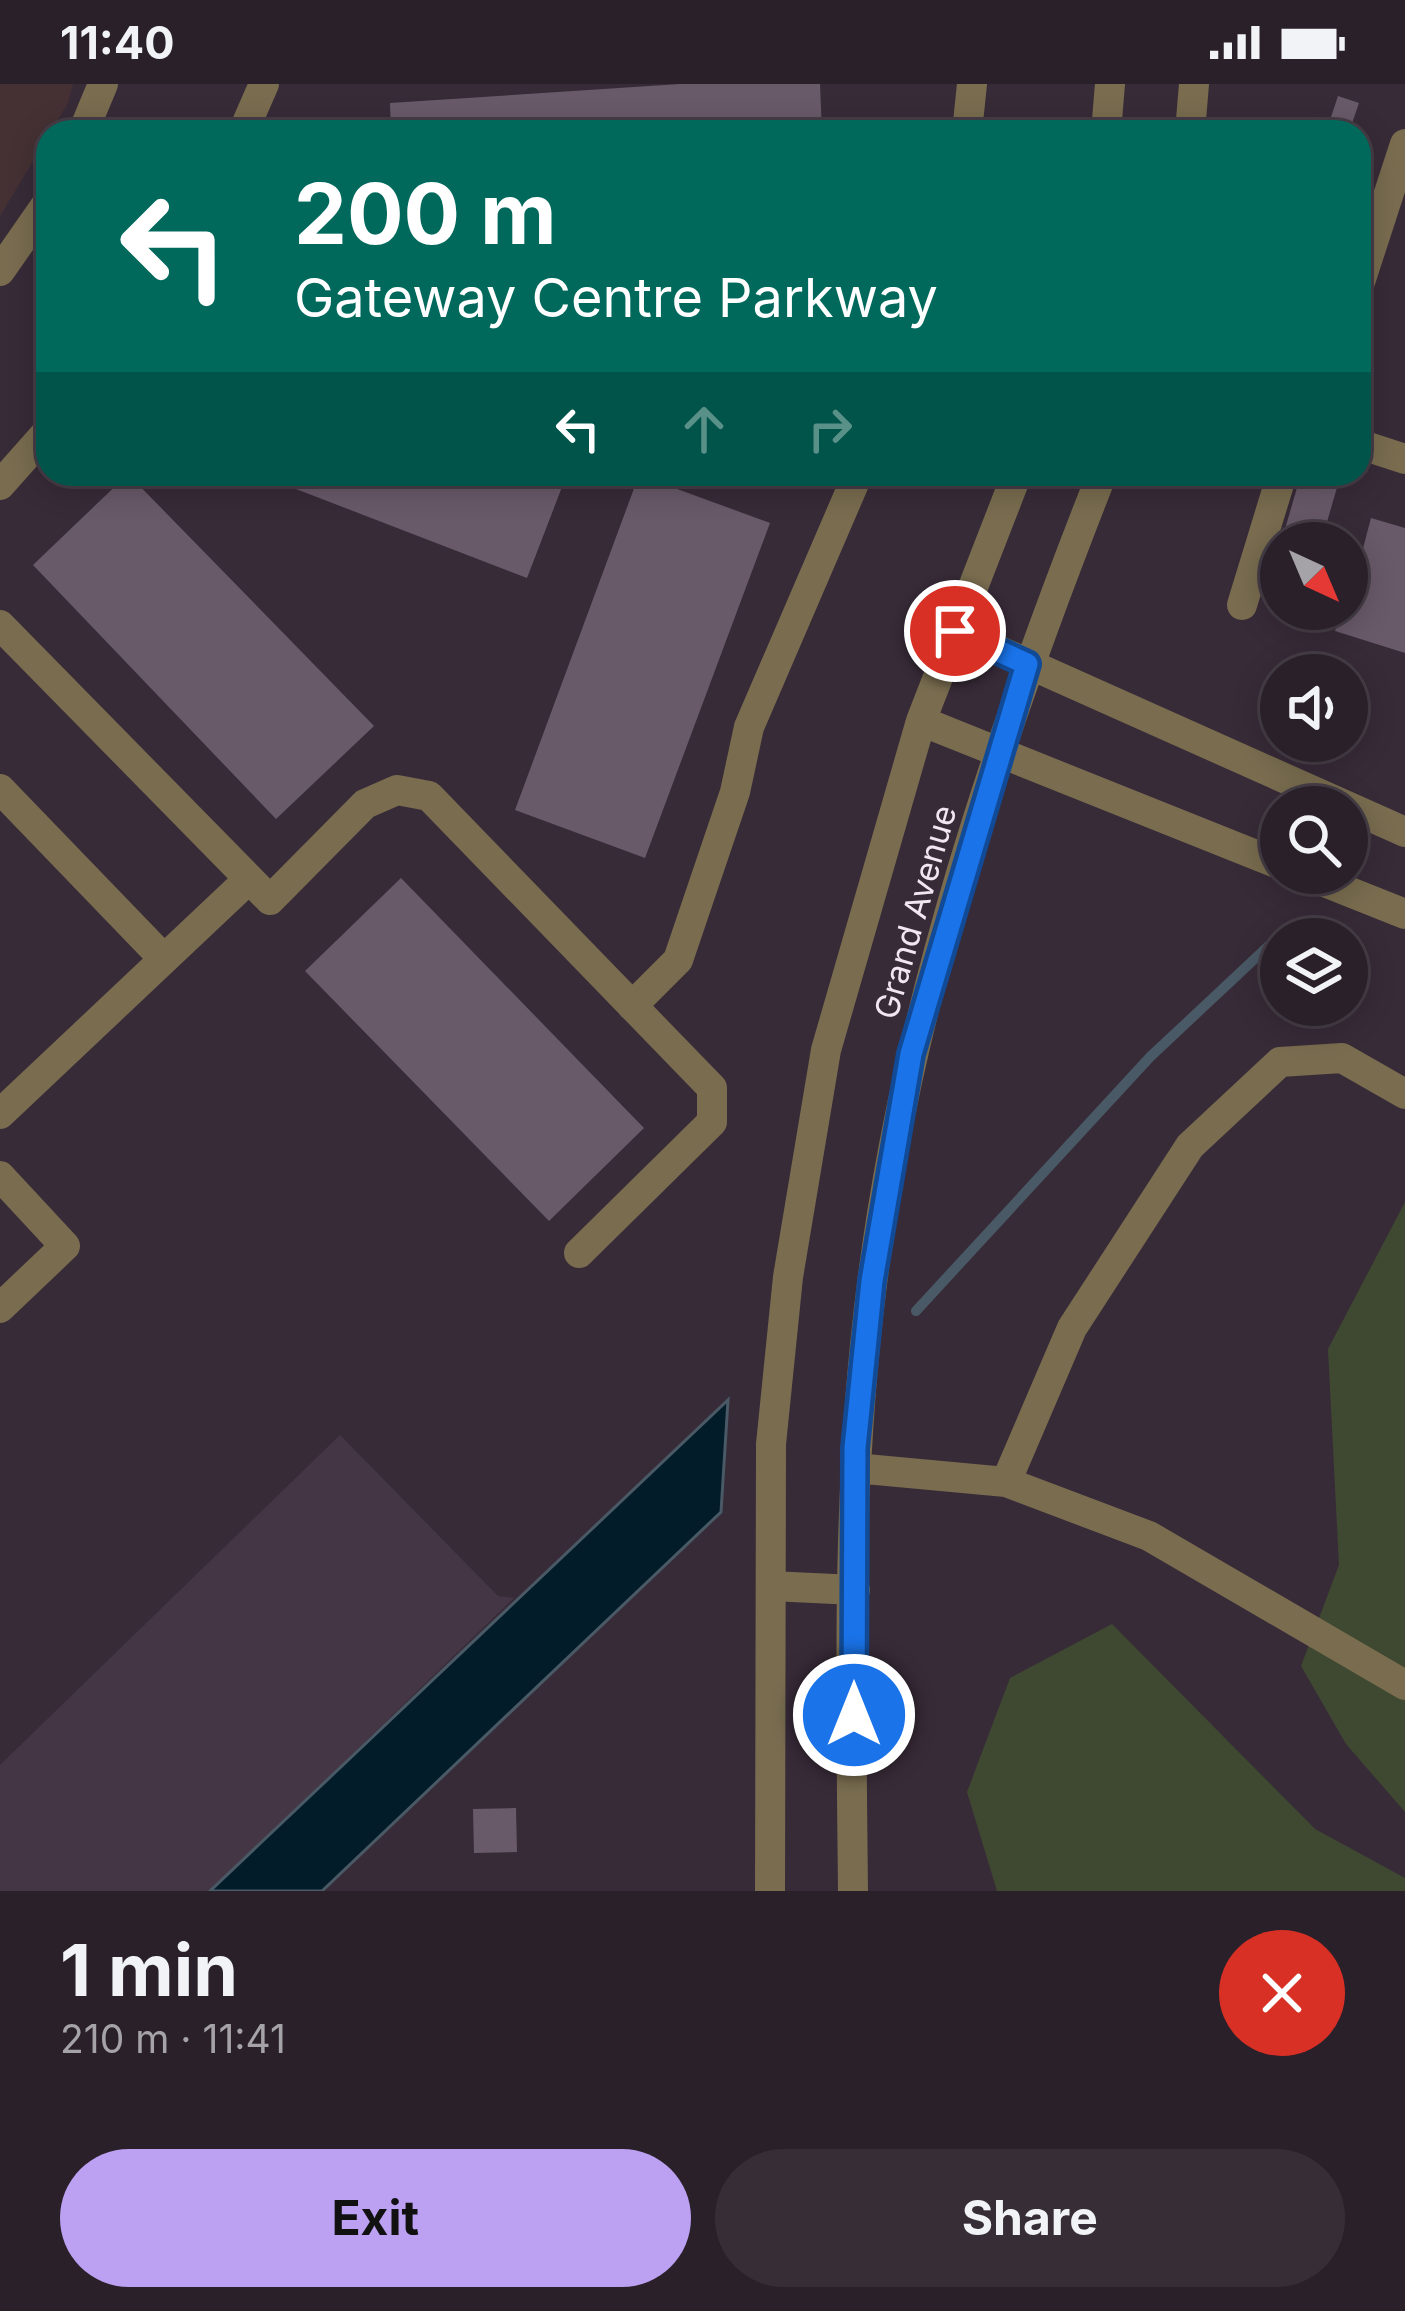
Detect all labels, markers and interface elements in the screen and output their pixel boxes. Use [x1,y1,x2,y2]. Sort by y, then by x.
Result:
text: 11:40 [60,15,175,70]
text: 200 m [294,163,557,264]
icon: left [96,168,252,324]
text: Gateway Centre Parkway [294,265,938,330]
icon: left [545,396,611,462]
icon: ahead [671,396,737,462]
icon: right [797,396,863,462]
north arrow [1260,522,1368,630]
map controls [1260,522,1368,1026]
pin [904,580,1006,682]
icon: arrive [922,598,988,664]
button: sound [1260,654,1368,762]
button: search [1260,786,1368,894]
street label: Grand Avenue [865,801,965,1023]
button: layers [1260,918,1368,1026]
position arrow [791,1652,917,1778]
text: 1 min [60,1926,238,2013]
button: close [1219,1930,1345,2056]
text: 210 m · 11:41 [60,2015,286,2062]
button: Exit [60,2149,691,2287]
button: Share [715,2149,1345,2287]

